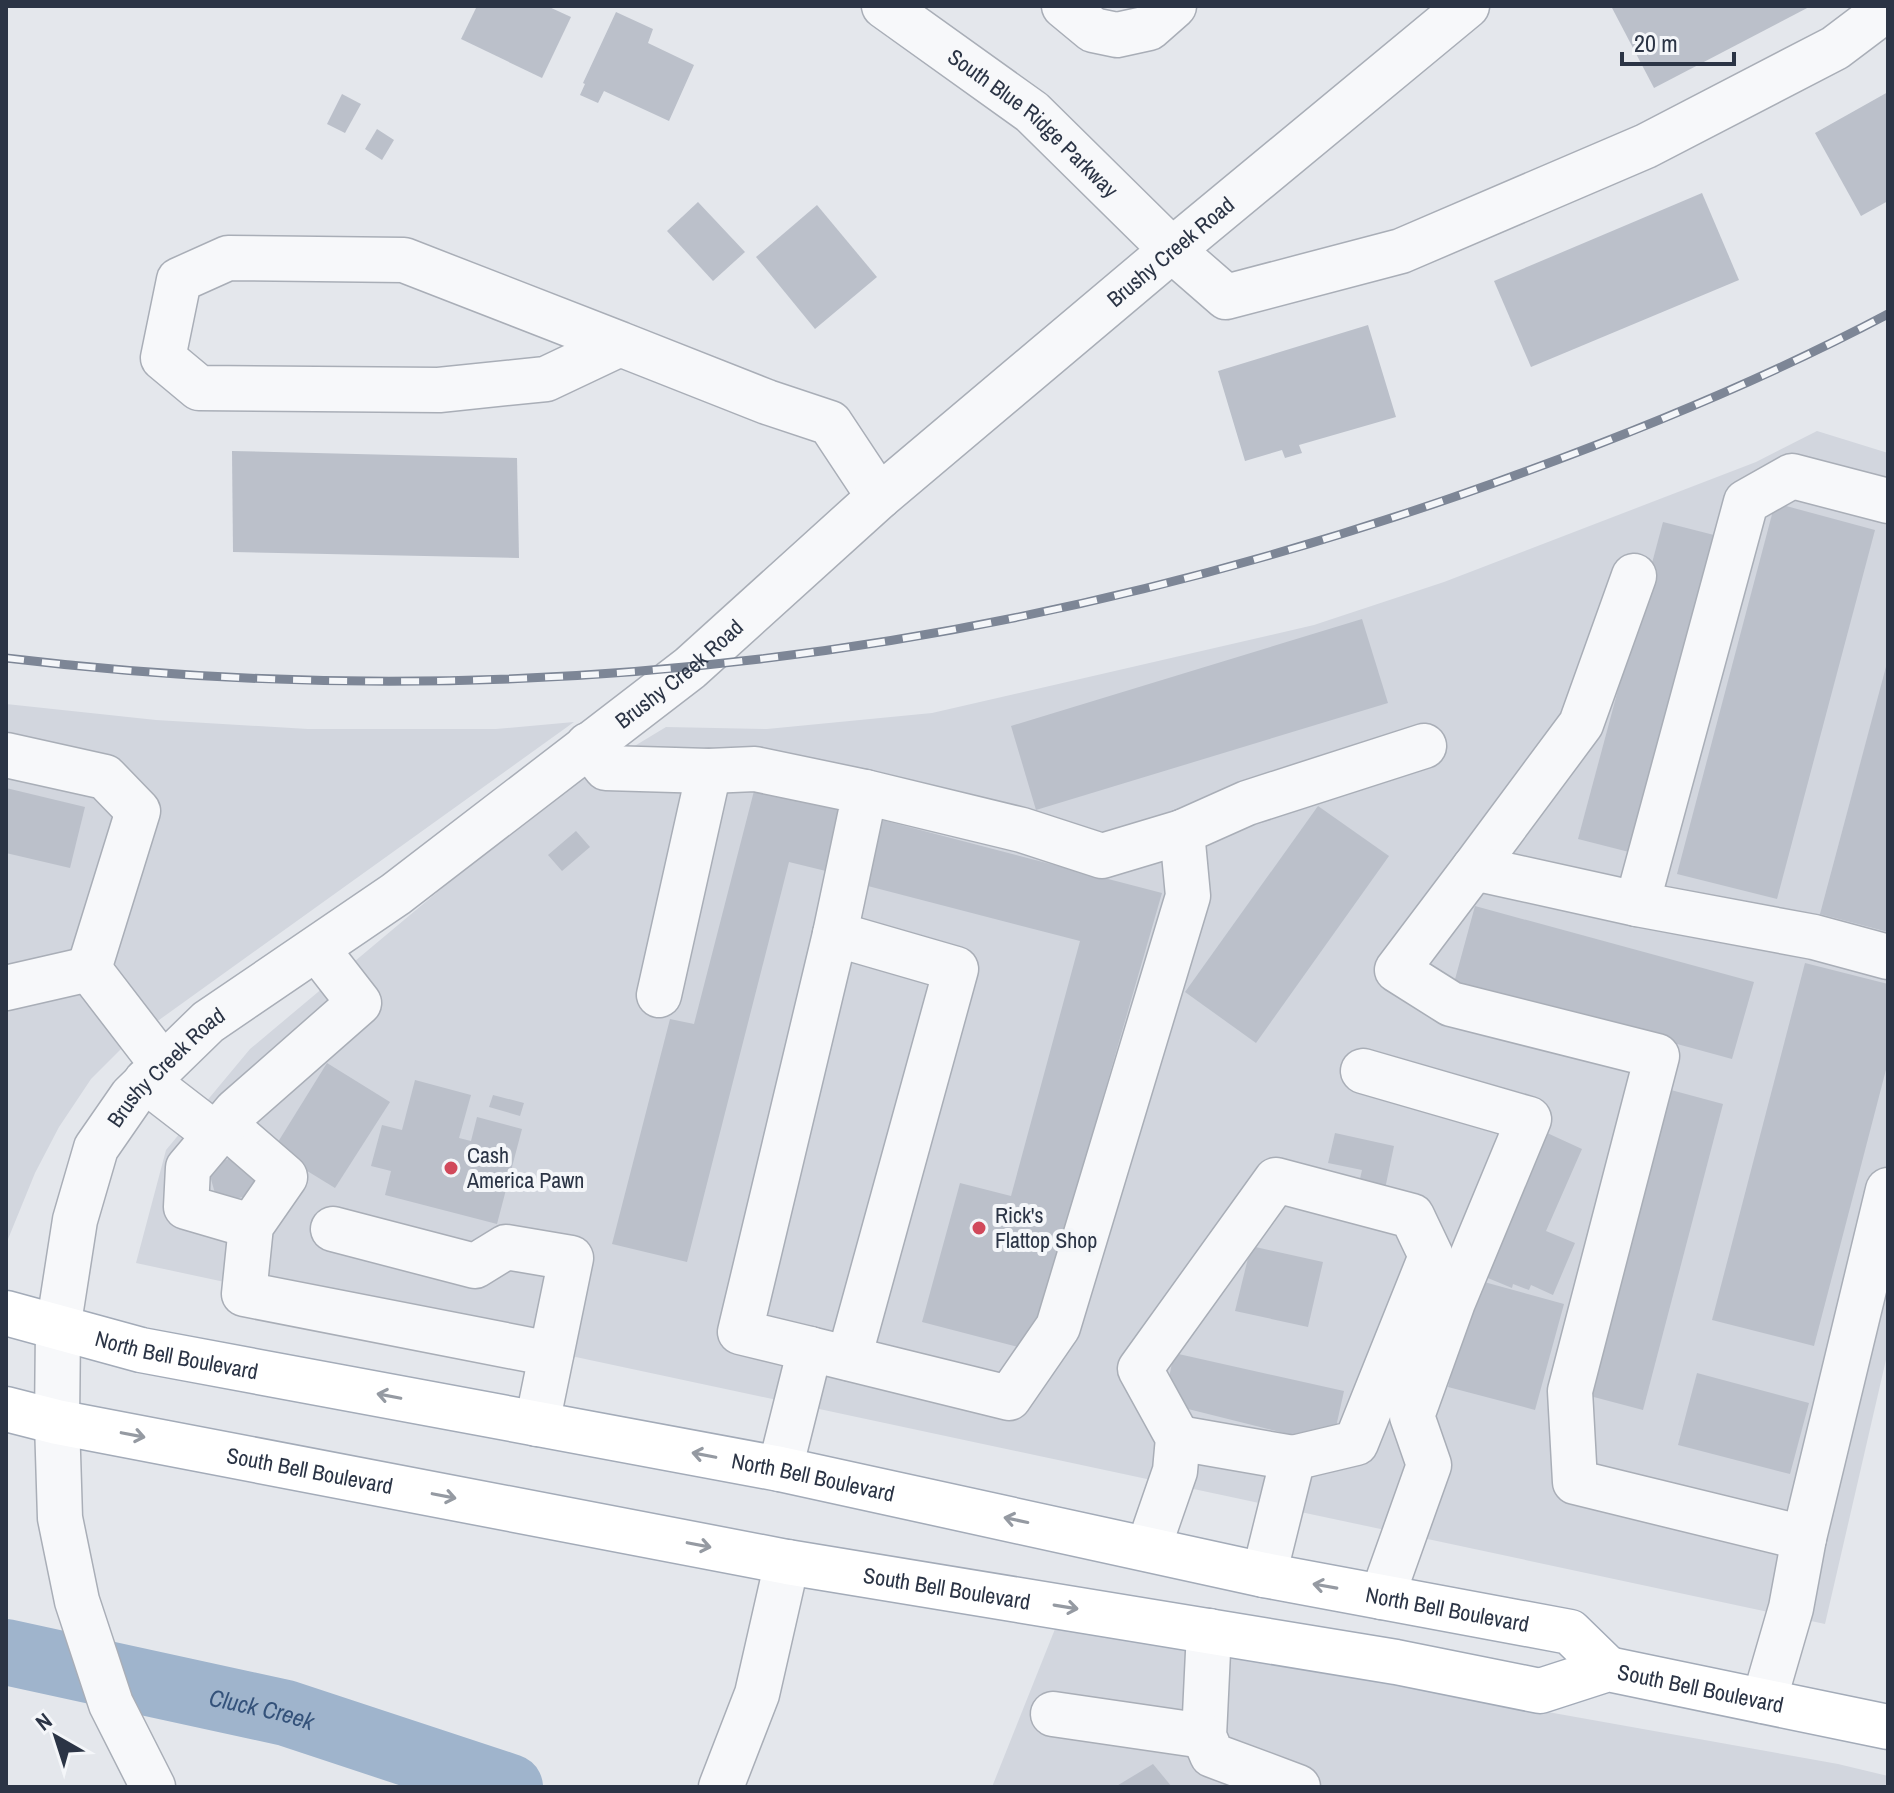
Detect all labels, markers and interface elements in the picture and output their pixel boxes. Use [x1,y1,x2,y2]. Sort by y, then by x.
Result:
scale bar [1622,16,1734,66]
text: 20 m [1634,27,1678,59]
street label: South Blue Ridge Parkway [942,42,1125,204]
street label: Brushy Creek Road [1100,190,1241,314]
street label: Brushy Creek Road [609,612,749,735]
street label: Brushy Creek Road [100,1000,230,1133]
place label: Cash America Pawn [466,1140,584,1195]
marker: Cash America Pawn [442,1159,460,1177]
place label: Rick's Flattop Shop [995,1200,1097,1255]
marker: Rick's Flattop Shop [970,1219,988,1237]
street label: North Bell Boulevard [92,1323,261,1387]
one-way arrow [377,1387,402,1402]
one-way arrow [120,1429,146,1444]
street label: South Bell Boulevard [224,1440,395,1501]
street label: North Bell Boulevard [729,1445,897,1509]
one-way arrow [691,1446,717,1461]
one-way arrow [430,1489,456,1504]
one-way arrow [1004,1512,1029,1527]
one-way arrow [686,1538,711,1553]
street label: South Bell Boulevard [861,1560,1033,1617]
one-way arrow [1313,1578,1338,1593]
street label: North Bell Boulevard [1363,1579,1532,1639]
one-way arrow [1052,1601,1078,1616]
street label: South Bell Boulevard [1615,1656,1786,1720]
water label: Cluck Creek [206,1681,320,1738]
north arrow [16,1697,96,1777]
text: N [29,1706,58,1737]

